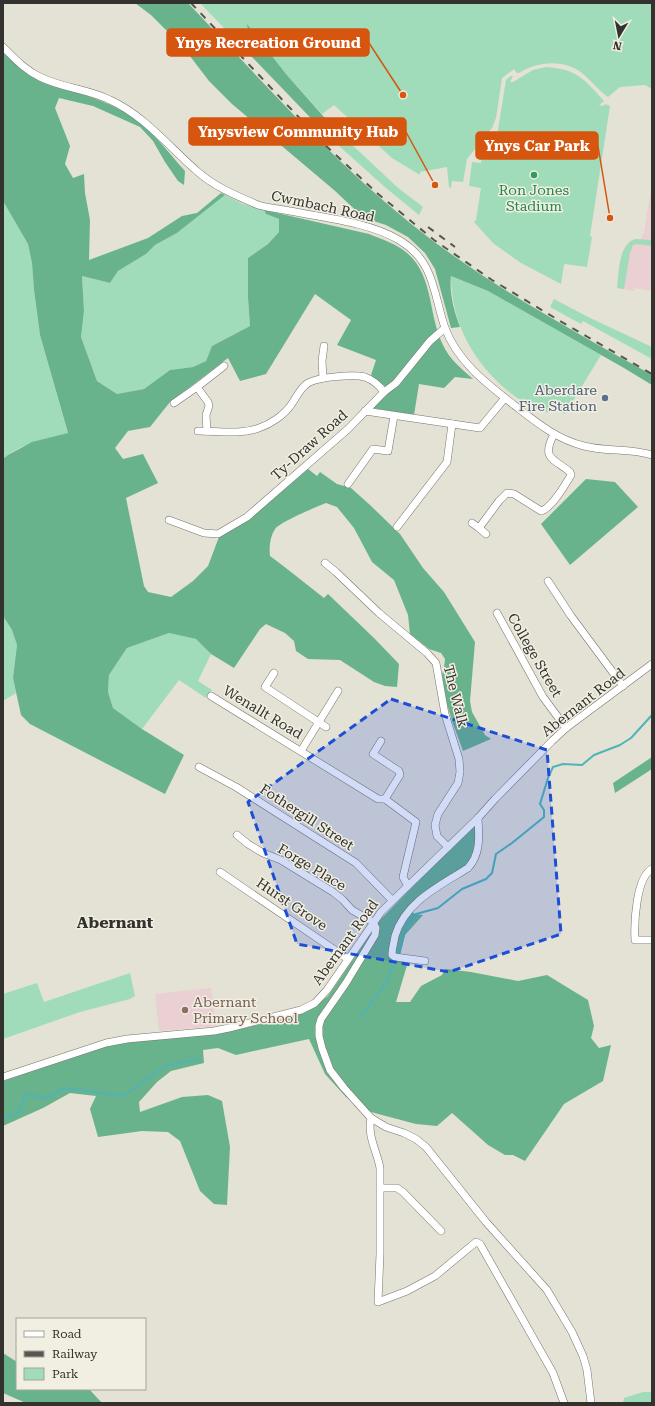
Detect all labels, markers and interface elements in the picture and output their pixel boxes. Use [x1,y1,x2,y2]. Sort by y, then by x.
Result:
north arrow [599,16,639,56]
callout: Ynys Recreation Ground [167,29,369,56]
text: Ynys Recreation Ground [175,34,361,52]
text: N [612,38,623,52]
callout: Ynysview Community Hub [189,118,406,145]
text: Ynysview Community Hub [198,123,398,141]
callout: Ynys Car Park [476,132,598,159]
text: Ynys Car Park [484,137,591,155]
marker: Ron Jones Stadium [529,170,539,180]
place label: Ron Jones Stadium [499,182,570,214]
street label: Cwmbach Road [270,187,376,225]
place label: Aberdare Fire Station [519,382,597,414]
marker: Aberdare Fire Station [600,393,610,403]
street label: Ty-Draw Road [268,407,350,483]
street label: College Street [505,610,565,700]
street label: The Walk [440,663,472,729]
street label: Abernant Road [538,665,628,739]
street label: Wenallt Road [220,682,306,742]
street label: Fothergill Street [257,781,357,853]
street label: Forge Place [275,840,349,894]
street label: Hurst Grove [254,874,331,934]
street label: Abernant Road [309,896,381,988]
district label: Abernant [77,913,154,932]
place label: Abernant Primary School [193,994,298,1026]
marker: Abernant Primary School [180,1005,190,1015]
legend [16,1318,146,1390]
text: Road [52,1327,82,1341]
text: Railway [52,1347,98,1361]
text: Park [52,1367,79,1381]

